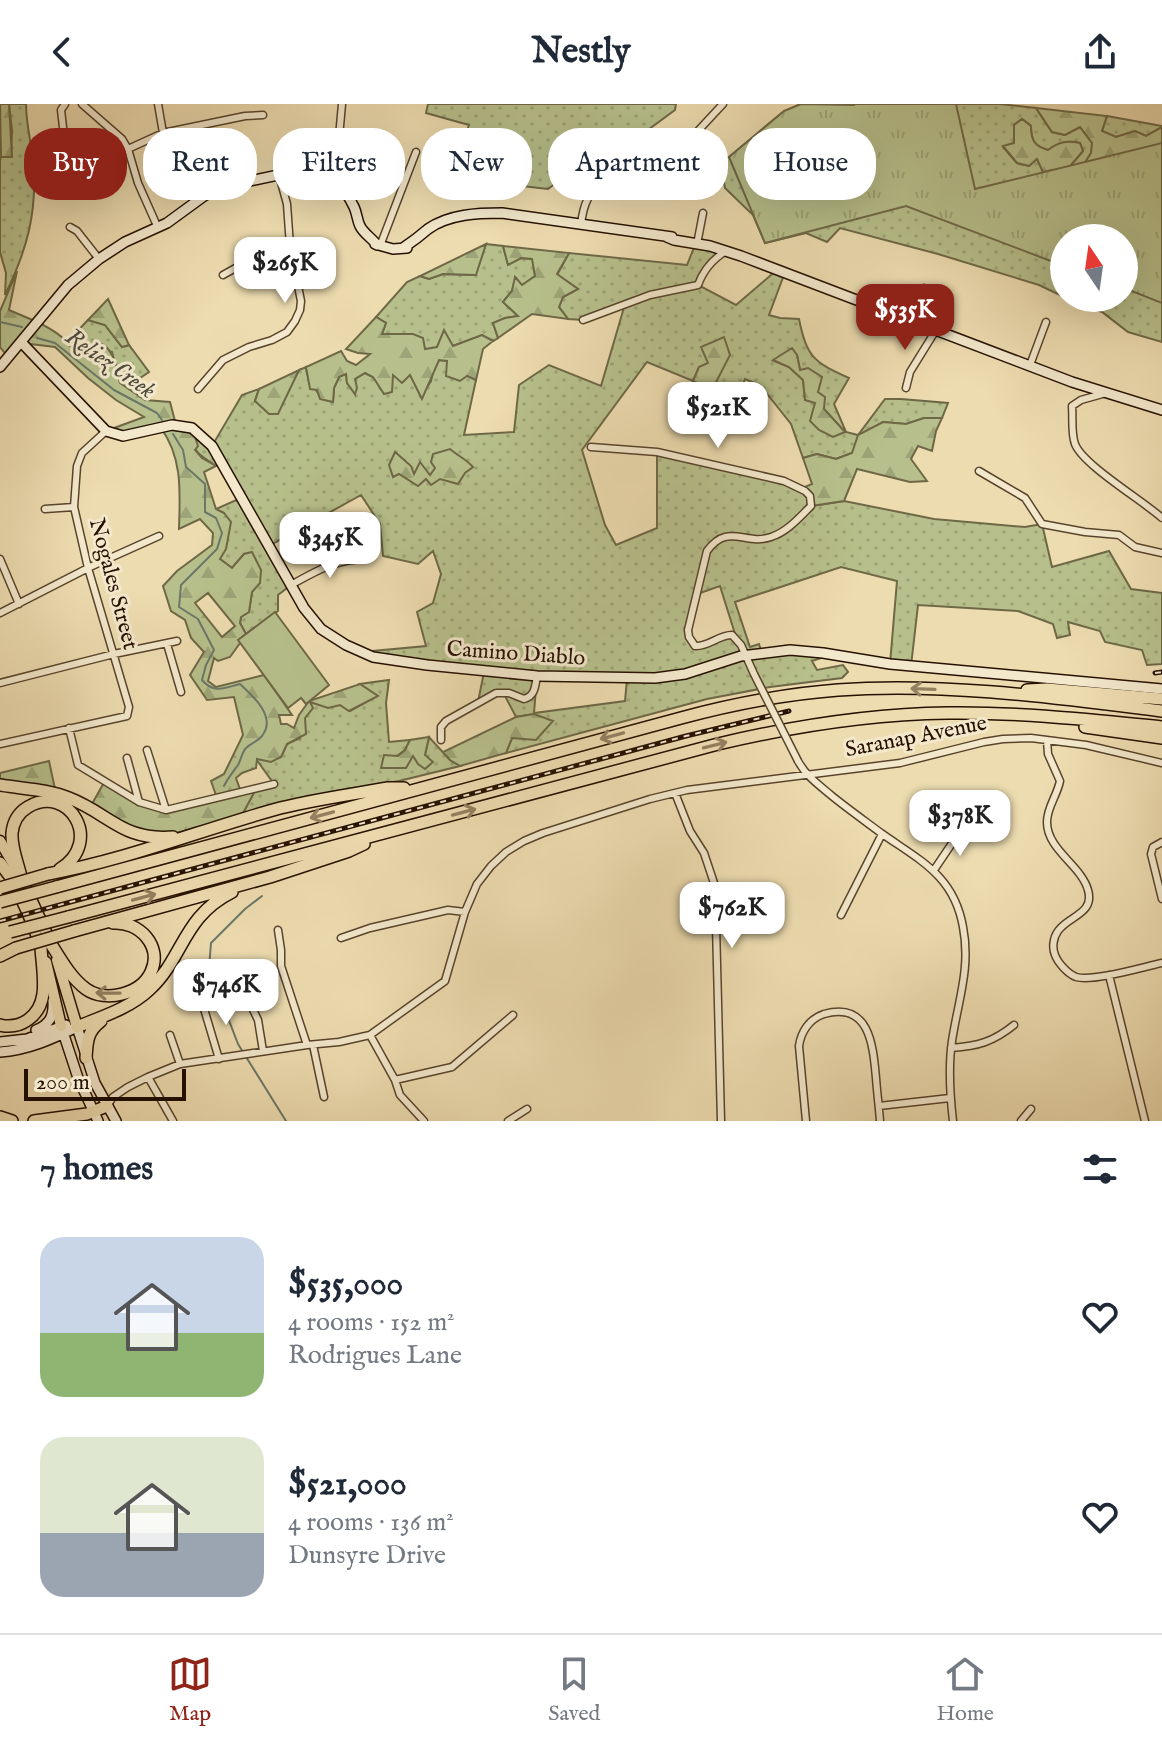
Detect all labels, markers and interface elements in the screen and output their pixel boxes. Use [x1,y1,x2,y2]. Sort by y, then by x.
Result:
text: Nestly [532,29,630,75]
icon: back [40,30,84,74]
icon: share [1078,30,1122,74]
chip: Buy [24,128,127,200]
chip: Rent [143,128,257,200]
chip: Filters [273,128,405,200]
chip: New [421,128,532,200]
chip: Apartment [548,128,728,200]
chip: House [744,128,876,200]
north arrow [1050,224,1138,312]
map controls [1050,224,1138,312]
pin: $265K [229,237,341,305]
text: $265K [252,246,318,279]
pin: $535K [849,284,961,352]
text: $535K [874,293,936,326]
water label: Reliez Creek [59,322,162,407]
pin: $521K [662,382,774,450]
text: $521K [686,391,750,424]
pin: $345K [274,512,386,580]
street label: Nogales Street [82,515,144,653]
text: $345K [298,521,362,554]
street label: Camino Diablo [446,635,586,673]
one-way arrow [910,682,937,697]
street label: Saranap Avenue [843,710,989,764]
one-way arrow [599,730,625,745]
one-way arrow [702,736,728,751]
pin: $378K [904,790,1016,858]
text: $378K [927,799,993,832]
one-way arrow [451,803,477,818]
one-way arrow [310,808,336,823]
pin: $762K [676,882,788,950]
one-way arrow [130,888,156,903]
text: $762K [698,891,766,924]
pin: $746K [170,959,282,1027]
text: $746K [192,968,261,1001]
one-way arrow [95,986,122,1001]
scale bar [24,1065,186,1101]
text: 200 m [36,1069,90,1097]
icon: filters [1078,1147,1122,1191]
text: 7 homes [40,1148,153,1191]
text: $535,000 [288,1263,403,1306]
icon: home [104,1269,200,1365]
icon: heart [1078,1295,1122,1339]
text: 4 rooms · 152 m² [288,1306,455,1339]
text: Rodrigues Lane [288,1339,462,1372]
text: $521,000 [288,1463,407,1506]
icon: home [104,1469,200,1565]
icon: heart [1078,1495,1122,1539]
text: 4 rooms · 136 m² [288,1506,454,1539]
text: Dunsyre Drive [288,1539,446,1572]
tab: Map [168,1652,212,1728]
tab: Saved [548,1652,600,1728]
tab: Home [936,1652,994,1728]

